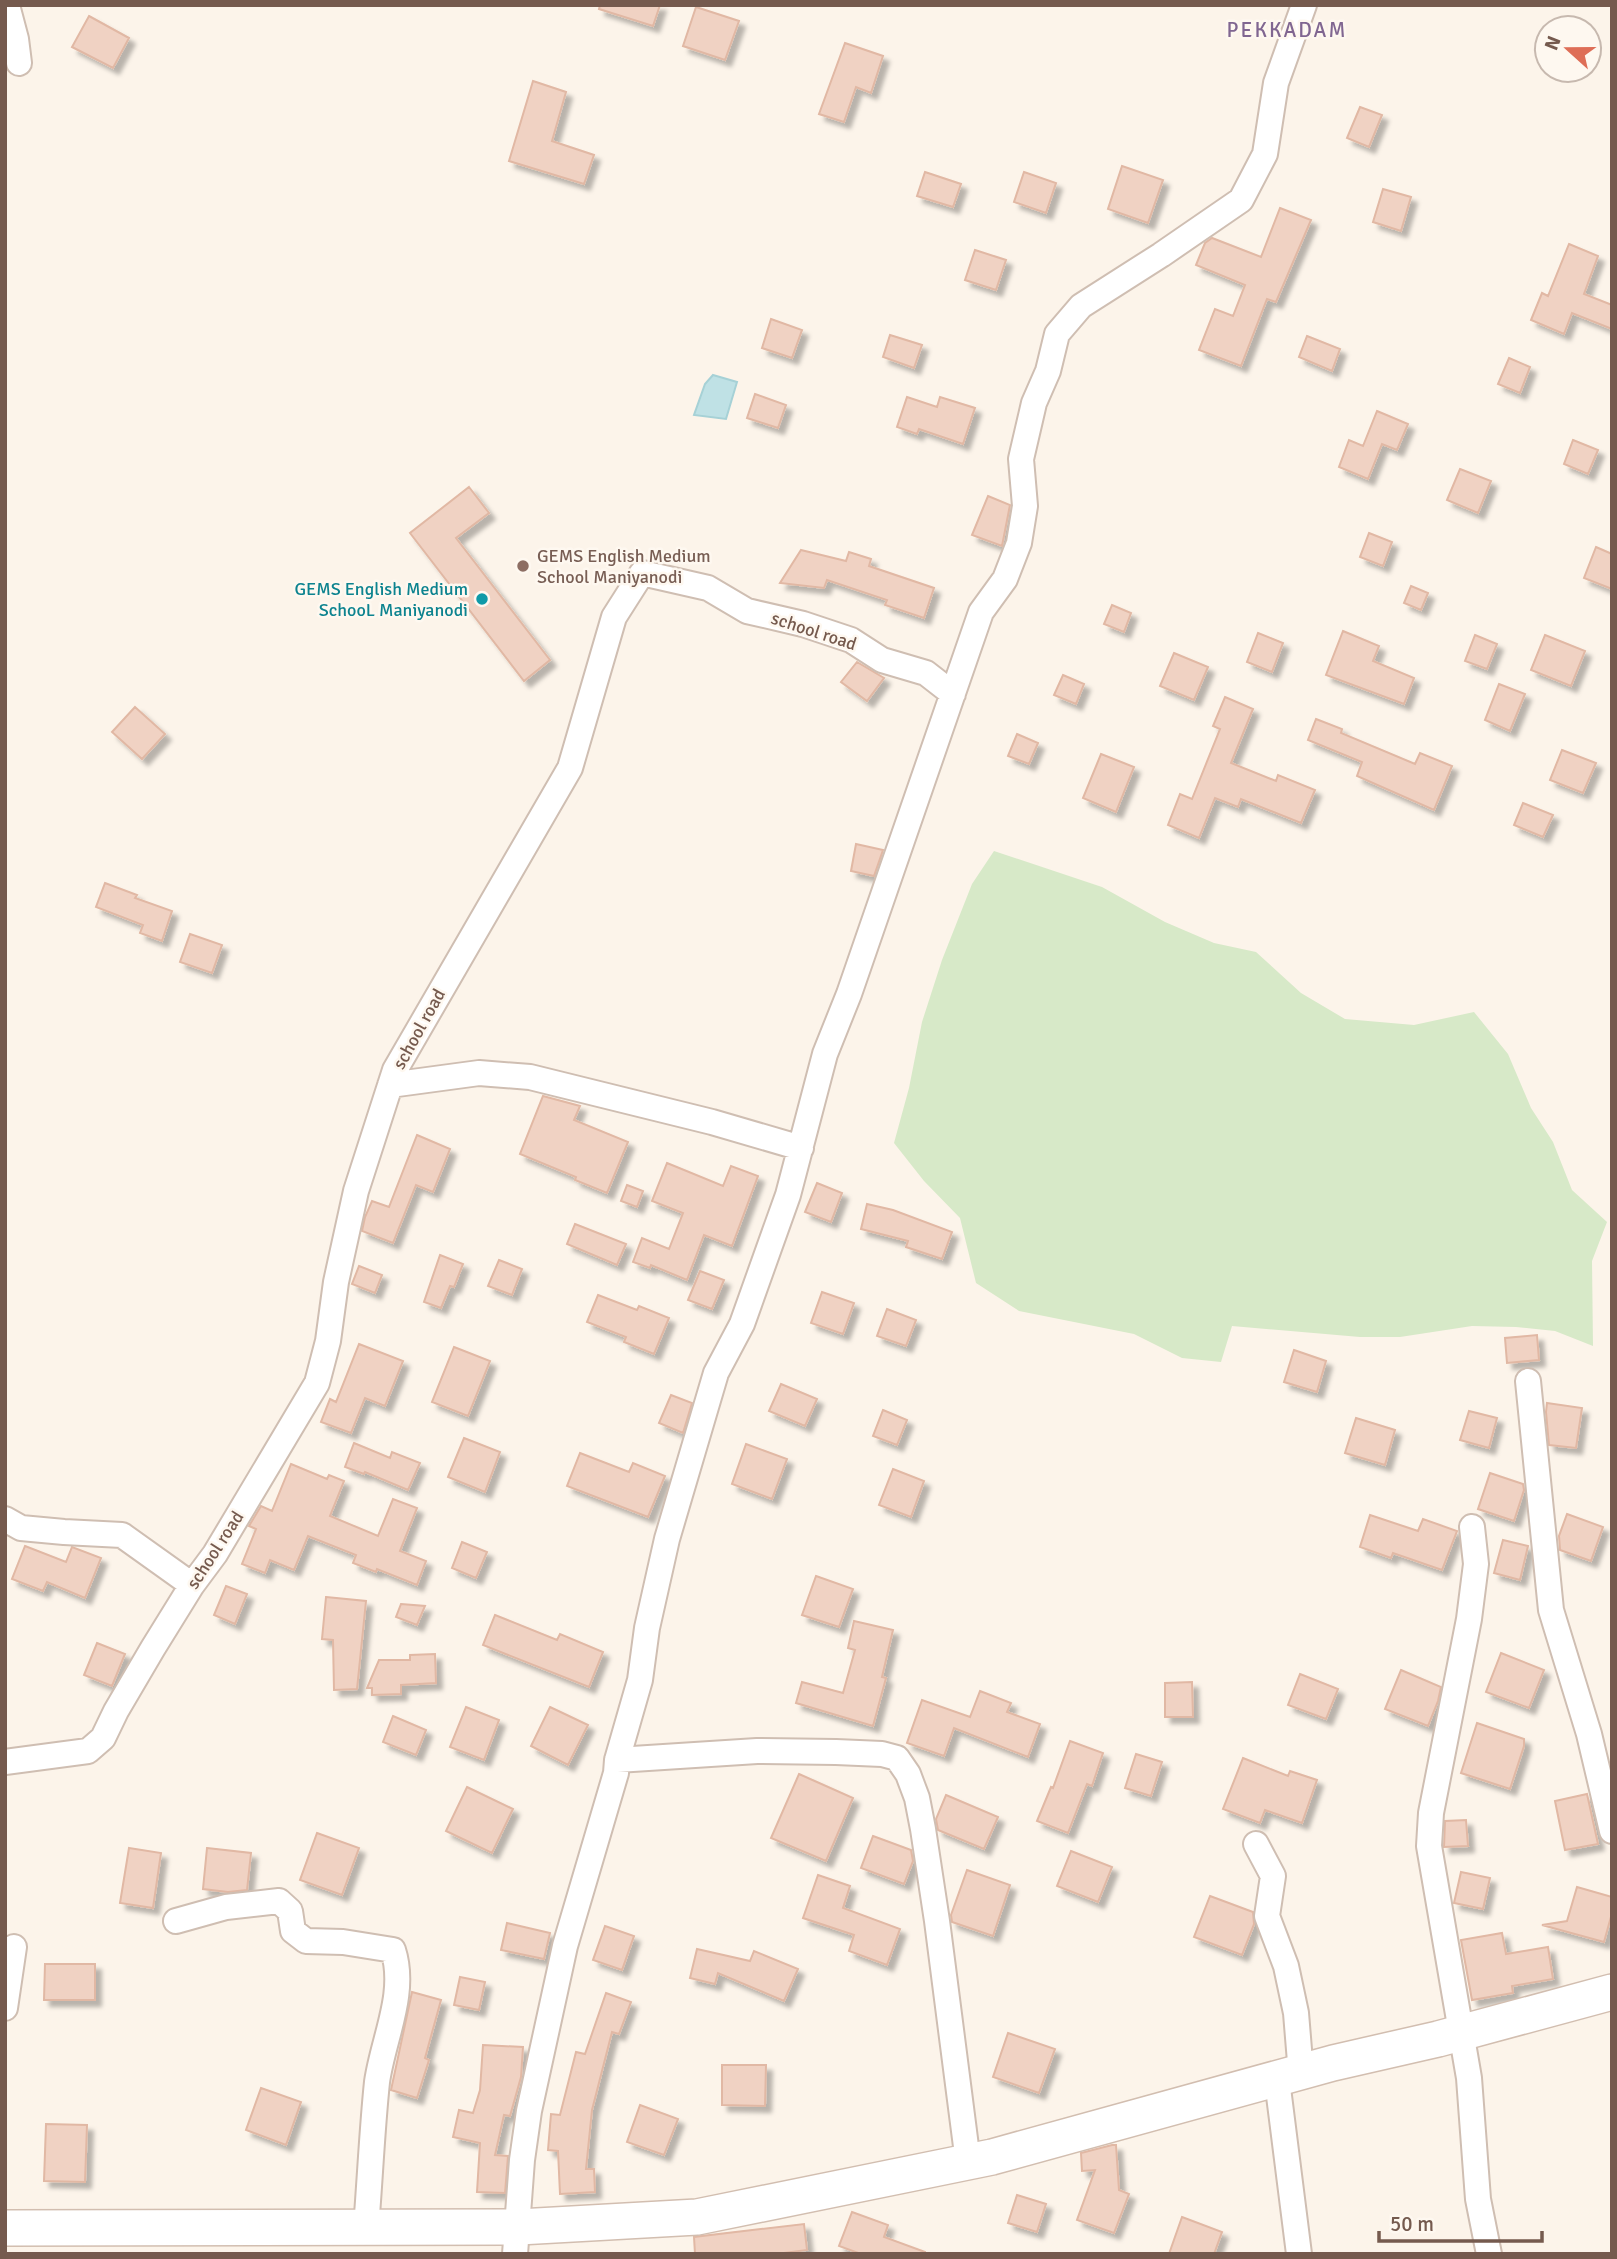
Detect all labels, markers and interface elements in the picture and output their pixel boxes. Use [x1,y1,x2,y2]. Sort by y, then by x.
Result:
north arrow [1533,14,1603,84]
district label: PEKKADAM [1227,17,1347,43]
text: N [1539,33,1567,54]
place label: GEMS English Medium School Maniyanodi [537,545,711,588]
marker: GEMS English Medium School Maniyanodi [515,558,531,574]
place label: GEMS English Medium SchooL Maniyanodi [294,578,468,621]
marker: GEMS English Medium SchooL Maniyanodi [474,591,490,607]
street label: school road [769,607,859,655]
street label: school road [388,985,450,1073]
street label: school road [182,1507,248,1593]
scale bar [1379,2200,1542,2244]
text: 50 m [1390,2211,1434,2237]

